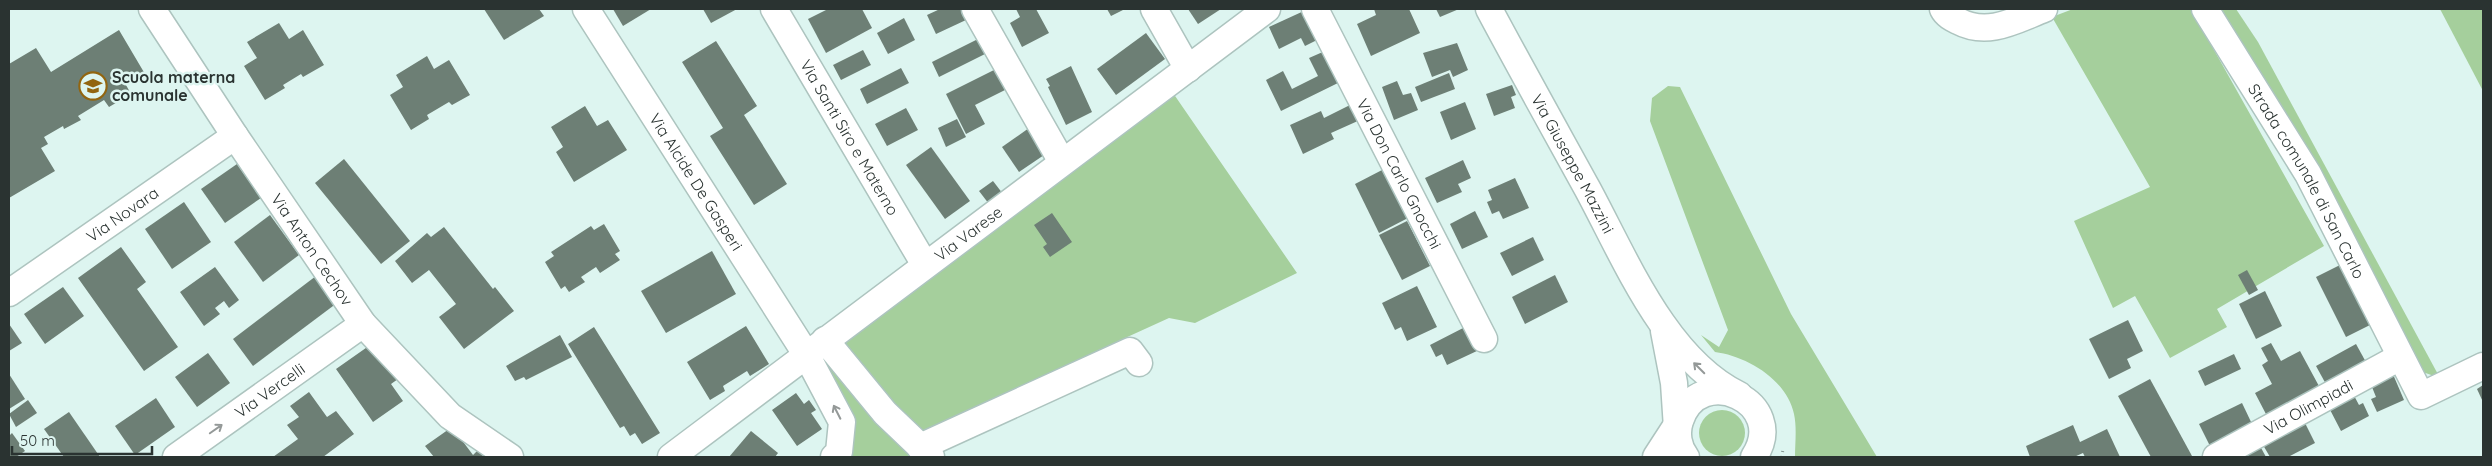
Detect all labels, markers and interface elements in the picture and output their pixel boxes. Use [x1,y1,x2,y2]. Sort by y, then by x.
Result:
street label: Via Santi Siro e Materno [796,56,903,219]
place label: Scuola materna comunale [112,67,235,105]
school or university icon: Scuola materna comunale [78,71,108,101]
street label: Strada comunale di San Carlo [2244,80,2369,282]
street label: Via Giuseppe Mazzini [1527,90,1619,237]
street label: Via Don Carlo Gnocchi [1353,95,1446,252]
street label: Via Alcide De Gasperi [645,109,747,254]
street label: Via Novara [82,182,162,246]
street label: Via Anton Cechov [267,190,357,309]
street label: Via Varese [930,202,1006,265]
street label: Via Vercelli [231,359,309,422]
one-way arrow [1693,362,1705,374]
street label: Via Olimpiadi [2260,375,2356,439]
one-way arrow [832,405,841,420]
scale bar [12,424,152,456]
one-way arrow [208,424,222,434]
text: 50 m [20,431,55,450]

